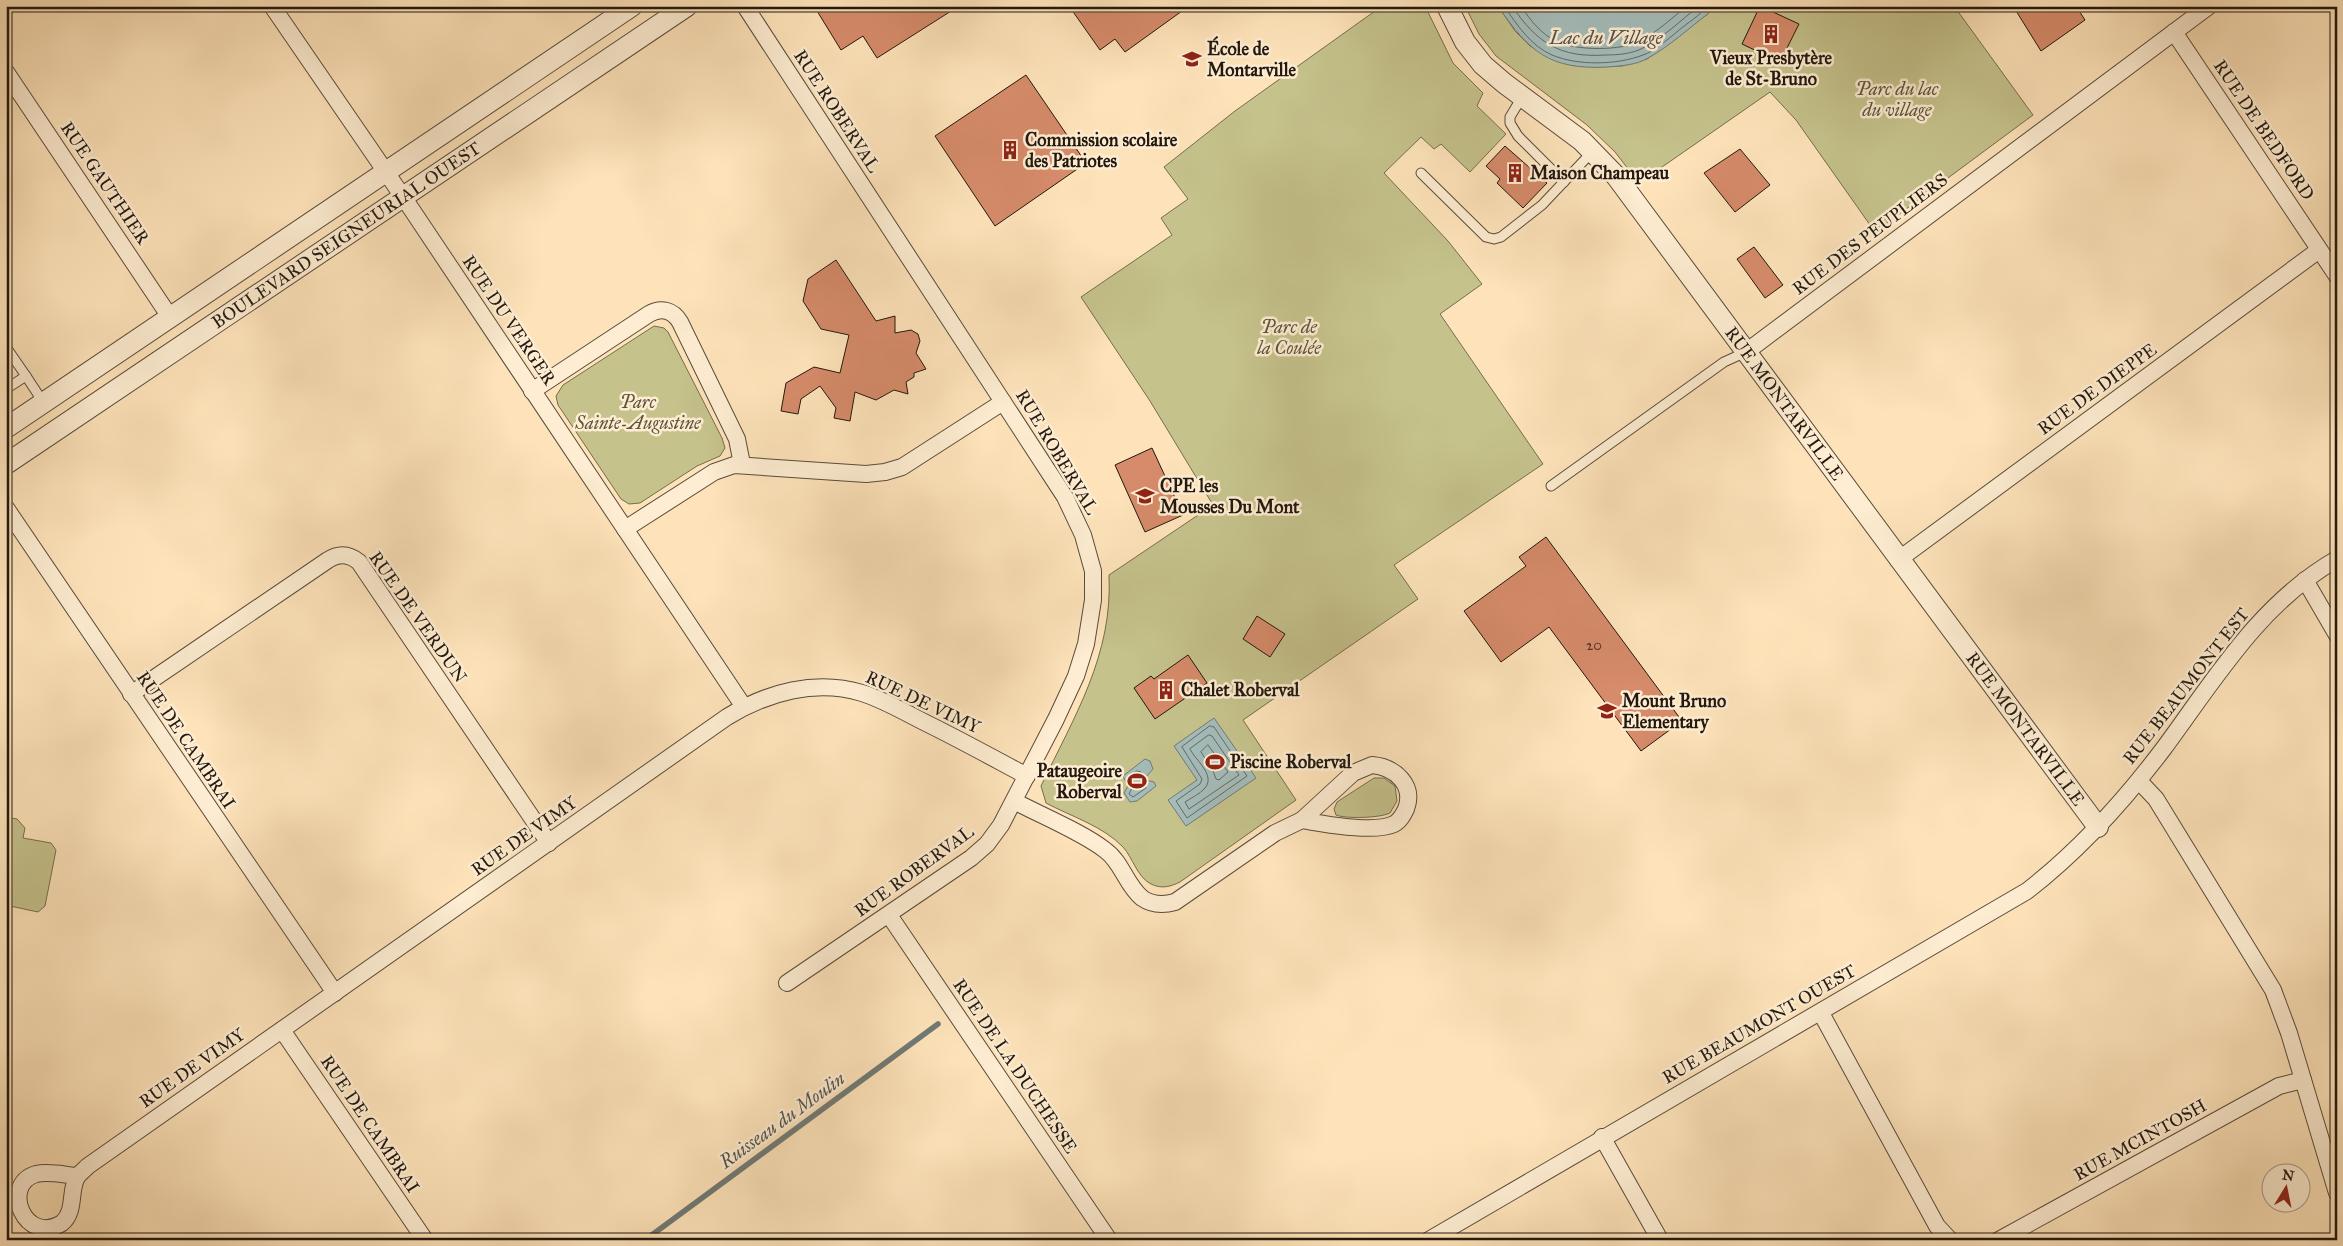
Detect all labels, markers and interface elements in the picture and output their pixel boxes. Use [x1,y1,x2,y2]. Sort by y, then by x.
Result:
building icon: Vieux Presbytère de St-Bruno [1760,23,1782,45]
water label: Lac du Village [1548,26,1663,49]
place label: École de Montarville [1207,35,1296,81]
street label: RUE ROBERVAL [789,45,885,177]
place label: Vieux Presbytère de St-Bruno [1709,47,1833,90]
school or university icon: École de Montarville [1181,48,1203,70]
street label: RUE DE BEDFORD [2209,56,2319,204]
park label: Parc du lac du village [1856,78,1939,121]
street label: RUE GAUTHIER [56,118,155,250]
place label: Commission scolaire des Patriotes [1025,129,1178,172]
street label: BOULEVARD SEIGNEURIAL OUEST [208,137,485,333]
building icon: Commission scolaire des Patriotes [999,139,1021,161]
building icon: Maison Champeau [1504,162,1526,184]
place label: Maison Champeau [1530,162,1670,185]
street label: RUE DES PEUPLIERS [1788,168,1952,300]
street label: RUE DU VERGER [458,251,561,390]
park label: Parc de la Coulée [1256,316,1322,359]
street label: RUE MONTARVILLE [1720,322,1849,485]
street label: RUE DE DIEPPE [2033,338,2161,440]
street label: RUE ROBERVAL [1011,385,1103,519]
park label: Parc Sainte-Augustine [574,391,702,434]
place label: CPE les Mousses Du Mont [1160,475,1300,518]
school or university icon: CPE les Mousses Du Mont [1134,485,1156,507]
street label: RUE DE VERDUN [364,547,472,687]
street label: RUE BEAUMONT EST [2118,604,2254,768]
house number: 20 [1586,636,1602,654]
street label: RUE MONTARVILLE [1961,648,2089,810]
street label: RUE DE VIMY [862,666,984,738]
street label: RUE DE CAMBRAI [132,667,240,813]
building icon: Chalet Roberval [1155,679,1177,701]
place label: Chalet Roberval [1181,679,1301,701]
place label: Mount Bruno Elementary [1622,690,1726,734]
school or university icon: Mount Bruno Elementary [1596,700,1618,722]
sports icon: Piscine Roberval [1204,751,1226,773]
place label: Piscine Roberval [1230,751,1353,773]
place label: Pataugeoire Roberval [1037,760,1123,803]
sports icon: Pataugeoire Roberval [1126,770,1148,792]
street label: RUE DE VIMY [467,791,582,881]
street label: RUE ROBERVAL [850,820,978,922]
street label: RUE BEAUMONT OUEST [1658,959,1860,1089]
street label: RUE DE LA DUCHESSE [948,974,1082,1158]
street label: RUE DE VIMY [135,1023,250,1113]
street label: RUE DE CAMBRAI [316,1051,424,1197]
water label: Ruisseau du Moulin [714,1067,849,1174]
street label: RUE MCINTOSH [2070,1094,2210,1186]
north arrow [2260,1164,2310,1214]
text: N [2281,1166,2296,1185]

